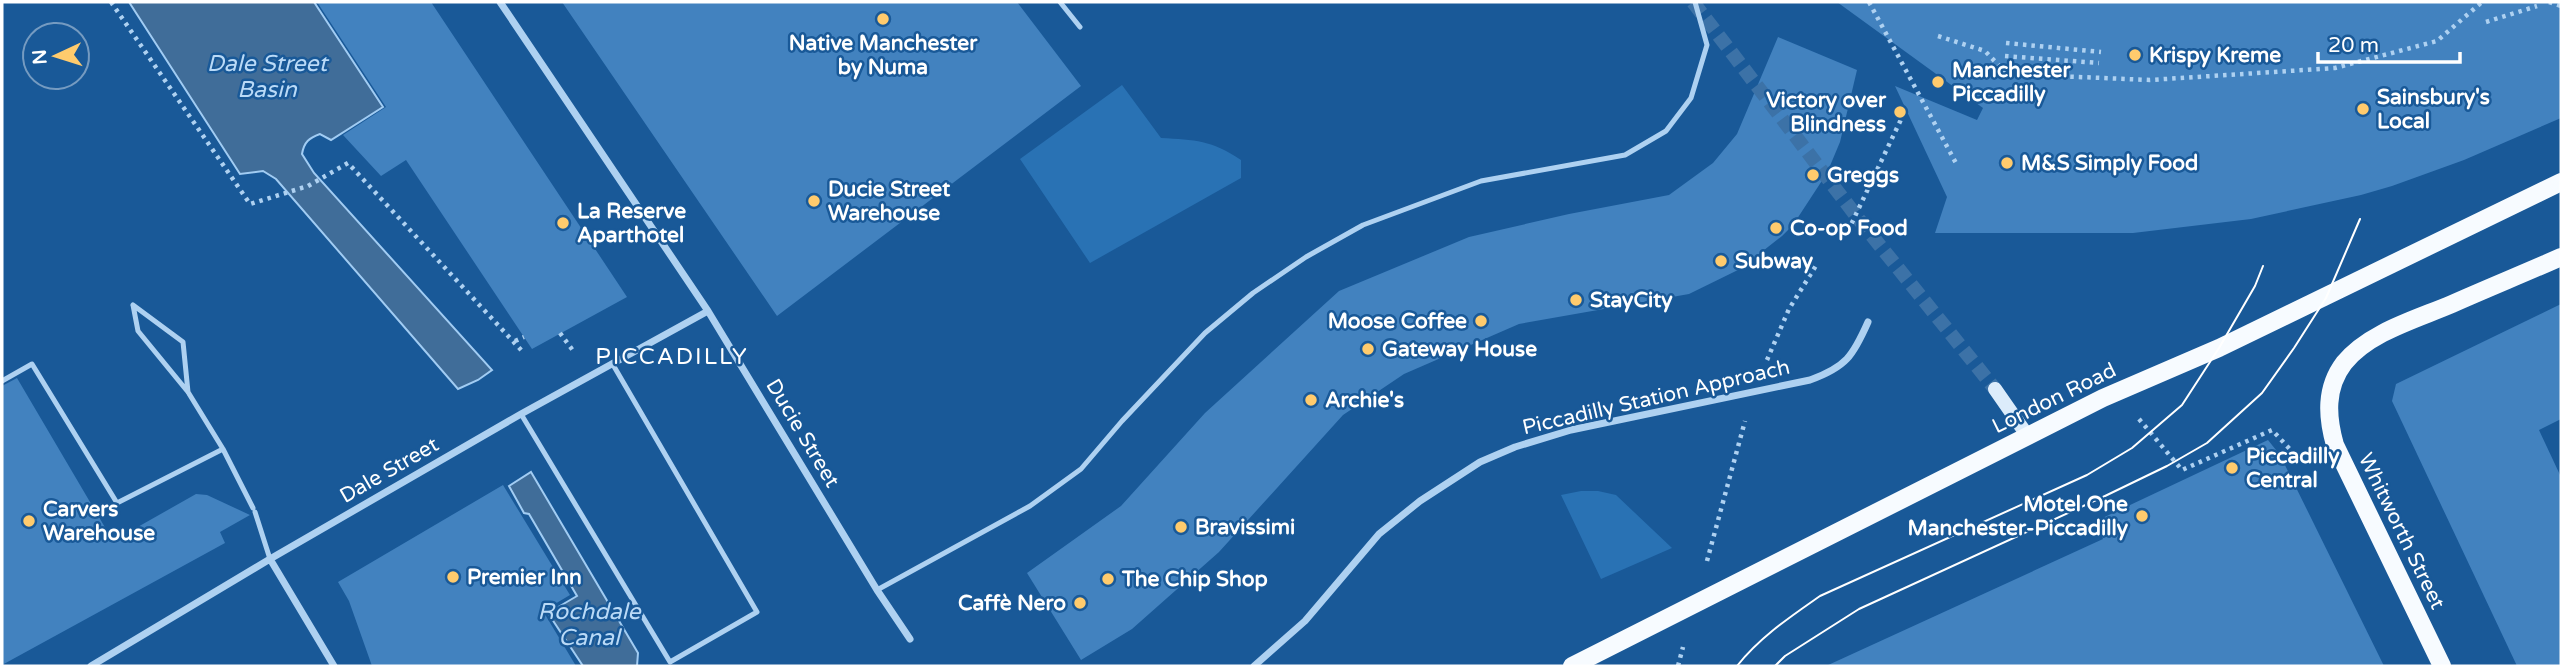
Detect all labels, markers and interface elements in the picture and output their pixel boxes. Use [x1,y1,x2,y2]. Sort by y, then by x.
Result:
marker: Native Manchester by Numa [875,11,891,27]
north arrow [21,21,91,91]
scale bar [2318,21,2460,65]
place label: Native Manchester by Numa [789,31,978,80]
text: 20 m [2328,33,2379,58]
place label: Krispy Kreme [2149,43,2281,68]
marker: Krispy Kreme [2127,47,2143,63]
text: N [29,49,52,65]
water label: Dale Street Basin [207,50,329,104]
place label: Manchester Piccadilly [1952,58,2072,107]
marker: Manchester Piccadilly [1930,74,1946,90]
place label: Sainsbury's Local [2377,85,2490,134]
place label: Victory over Blindness [1766,88,1887,137]
marker: Sainsbury's Local [2355,101,2371,117]
marker: Victory over Blindness [1892,104,1908,120]
place label: M&S Simply Food [2021,151,2198,176]
marker: M&S Simply Food [1999,155,2015,171]
place label: Greggs [1827,163,1899,188]
marker: Greggs [1805,167,1821,183]
place label: Ducie Street Warehouse [828,177,950,226]
marker: Ducie Street Warehouse [806,193,822,209]
place label: La Reserve Aparthotel [577,199,686,248]
marker: La Reserve Aparthotel [555,215,571,231]
place label: Co-op Food [1790,216,1908,241]
marker: Co-op Food [1768,220,1784,236]
place label: Subway [1735,249,1814,274]
marker: Subway [1713,253,1729,269]
place label: StayCity [1590,288,1673,313]
marker: StayCity [1568,292,1584,308]
place label: Moose Coffee [1328,309,1467,334]
marker: Moose Coffee [1473,313,1489,329]
place label: Gateway House [1382,337,1537,362]
marker: Gateway House [1360,341,1376,357]
district label: PICCADILLY [595,343,749,371]
street label: Piccadilly Station Approach [1520,355,1792,440]
street label: London Road [1988,358,2120,439]
street label: Ducie Street [760,374,845,492]
place label: Archie's [1325,388,1404,413]
marker: Archie's [1303,392,1319,408]
street label: Dale Street [335,432,443,509]
place label: Piccadilly Central [2246,444,2340,493]
street label: Whitworth Street [2353,449,2450,613]
marker: Piccadilly Central [2224,460,2240,476]
place label: Motel One Manchester-Piccadilly [1907,492,2129,541]
place label: Carvers Warehouse [43,497,155,546]
marker: Motel One Manchester-Piccadilly [2134,508,2150,524]
marker: Carvers Warehouse [21,513,37,529]
place label: Bravissimi [1195,515,1295,540]
marker: Bravissimi [1173,519,1189,535]
place label: Premier Inn [467,565,582,590]
place label: The Chip Shop [1121,567,1268,592]
marker: Premier Inn [445,569,461,585]
marker: The Chip Shop [1100,571,1116,587]
place label: Caffè Nero [958,591,1066,616]
marker: Caffè Nero [1072,595,1088,611]
water label: Rochdale Canal [538,598,642,652]

